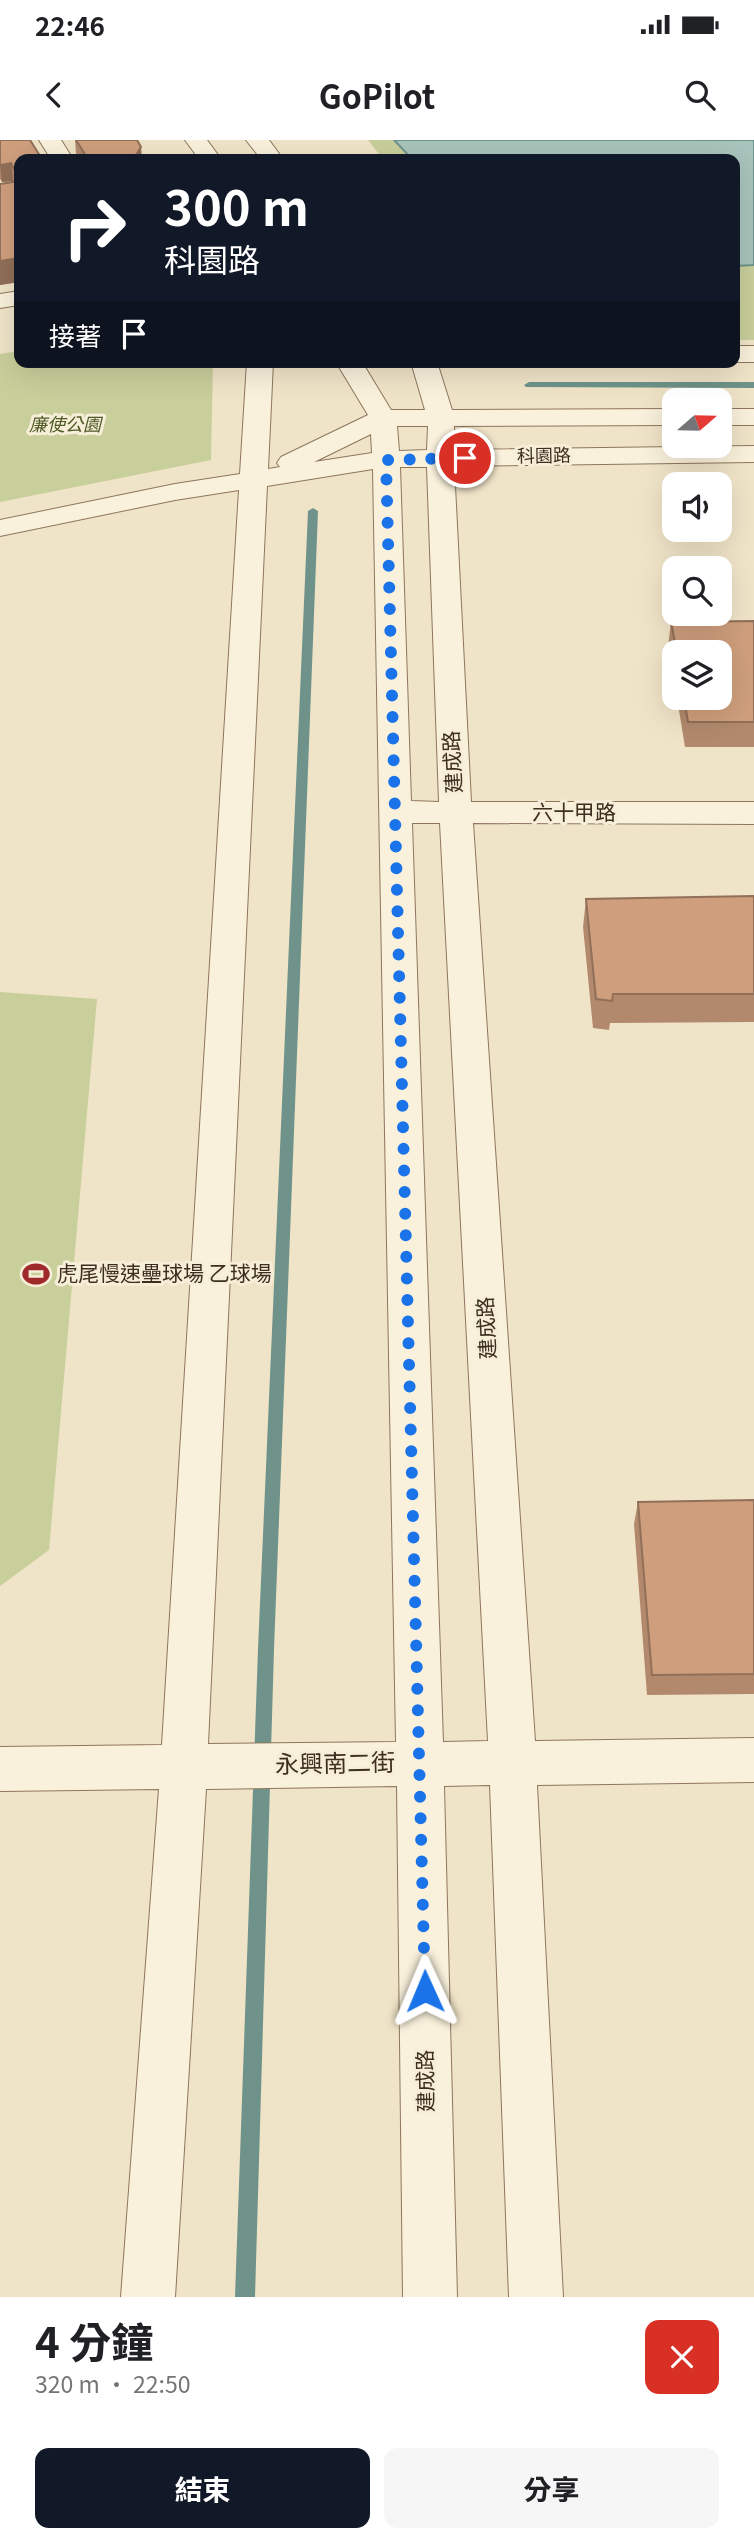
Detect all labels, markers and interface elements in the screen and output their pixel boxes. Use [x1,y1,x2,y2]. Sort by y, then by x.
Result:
text: 22:46 [35,6,105,43]
text: GoPilot [319,72,435,118]
icon: back [35,76,73,114]
icon: search [681,76,719,114]
text: 300 m [164,169,309,240]
icon: right [49,182,140,273]
text: 科園路 [164,235,260,281]
icon: arrive [115,315,153,353]
text: 接著 [49,316,101,353]
north arrow [662,388,732,458]
map controls [662,388,732,710]
park label: 廉使公園 [29,410,104,436]
pin [435,428,495,488]
icon: arrive [446,439,484,477]
street label: 科園路 [517,441,571,467]
button: sound [662,472,732,542]
button: search [662,556,732,626]
button: layers [662,640,732,710]
street label: 建成路 [434,730,468,794]
street label: 六十甲路 [532,796,616,826]
place label: 虎尾慢速壘球場 乙球場 [57,1257,272,1287]
sports icon: 虎尾慢速壘球場 乙球場 [21,1259,51,1289]
street label: 建成路 [468,1296,502,1360]
street label: 永興南二街 [275,1743,395,1780]
position arrow [388,1954,462,2028]
street label: 建成路 [408,2049,440,2113]
text: 4 分鐘 [35,2309,153,2370]
button: close [645,2320,719,2394]
text: 320 m · 22:50 [35,2366,191,2400]
button: 結束 [35,2448,370,2528]
button: 分享 [384,2448,719,2528]

